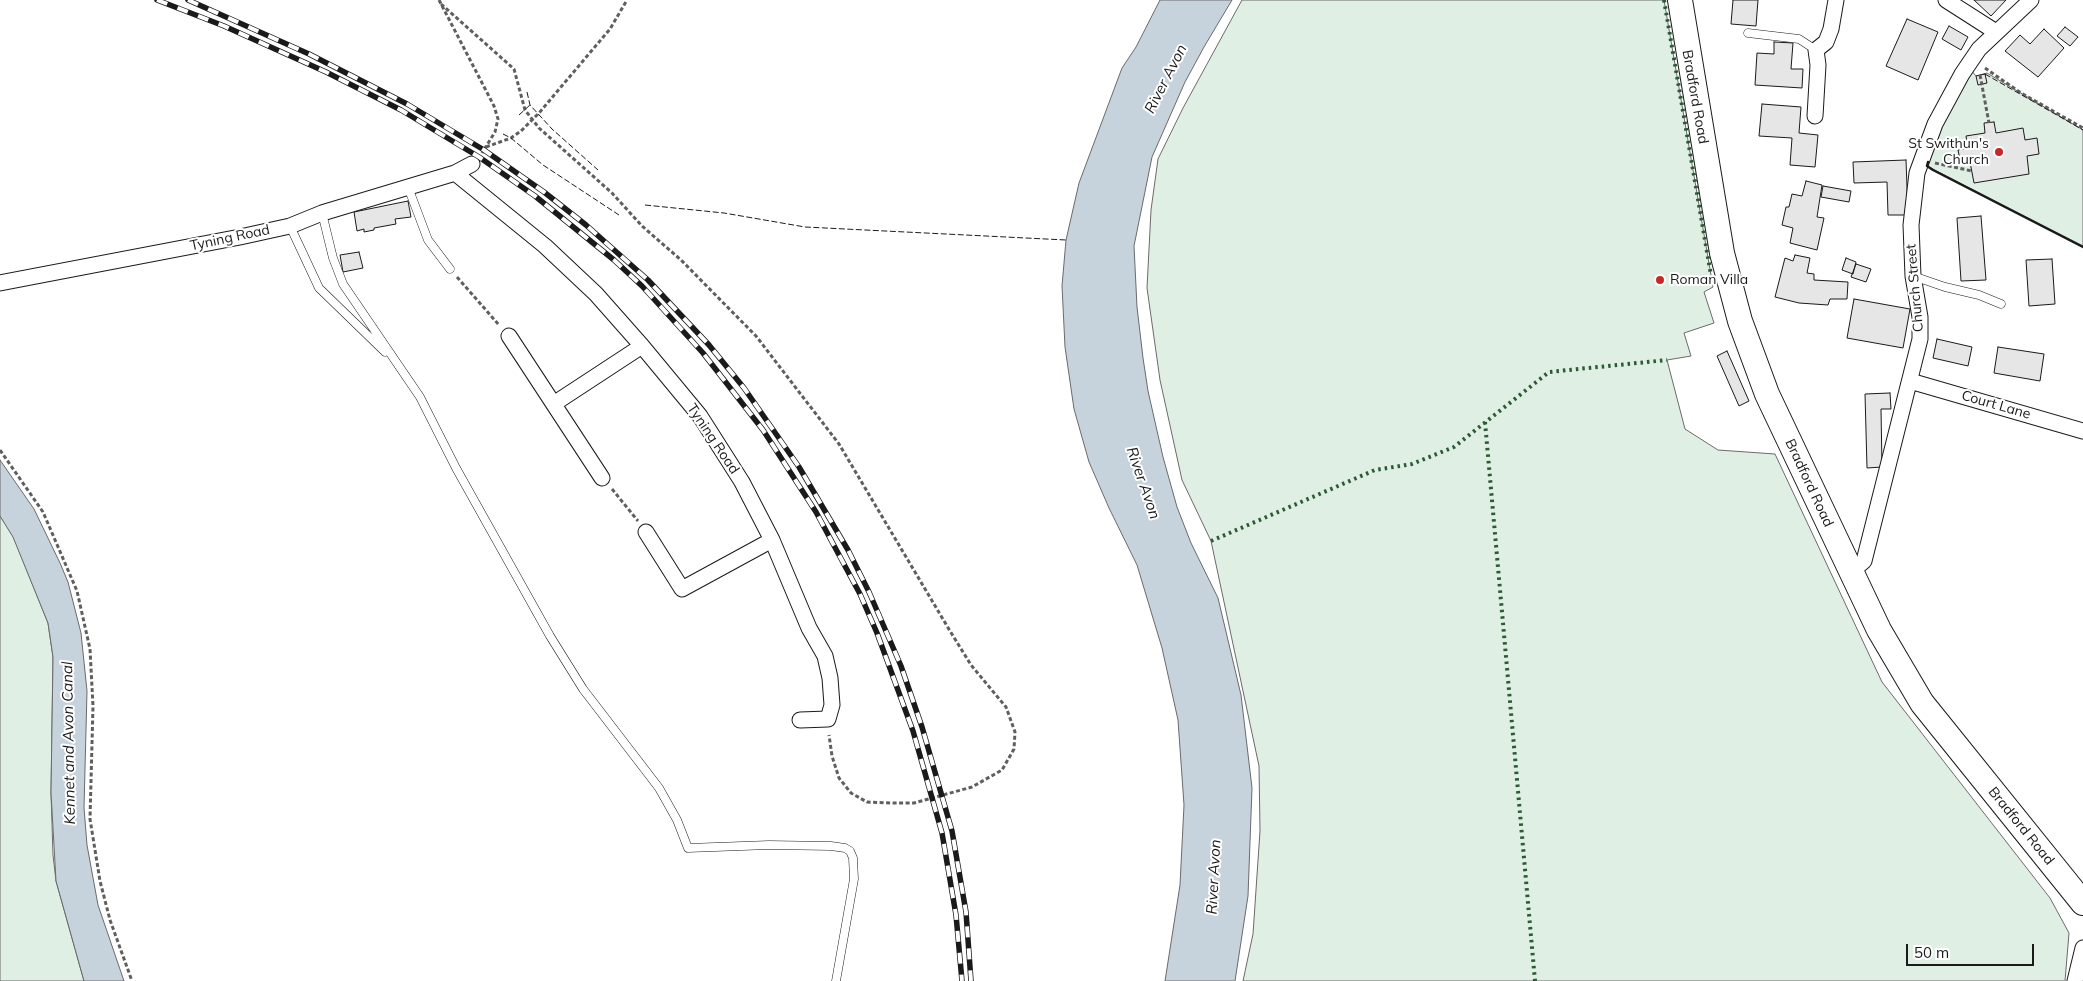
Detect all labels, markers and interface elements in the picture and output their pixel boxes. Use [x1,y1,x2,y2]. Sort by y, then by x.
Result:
water label: River Avon [1141,41,1191,117]
street label: Bradford Road [1678,49,1712,145]
place label: St Swithun's Church [1908,136,1989,168]
marker: St Swithun's Church [1993,146,2005,158]
street label: Tyning Road [189,221,271,255]
street label: Church Street [1903,243,1927,333]
place label: Roman Villa [1670,272,1748,288]
marker: Roman Villa [1654,274,1666,286]
street label: Court Lane [1960,387,2032,423]
street label: Tyning Road [683,401,743,477]
street label: Bradford Road [1781,436,1837,530]
water label: River Avon [1122,445,1164,521]
water label: Kennet and Avon Canal [59,661,79,825]
street label: Bradford Road [1985,784,2057,868]
water label: River Avon [1203,839,1225,915]
scale bar [1908,934,2036,966]
text: 50 m [1914,943,1949,962]

